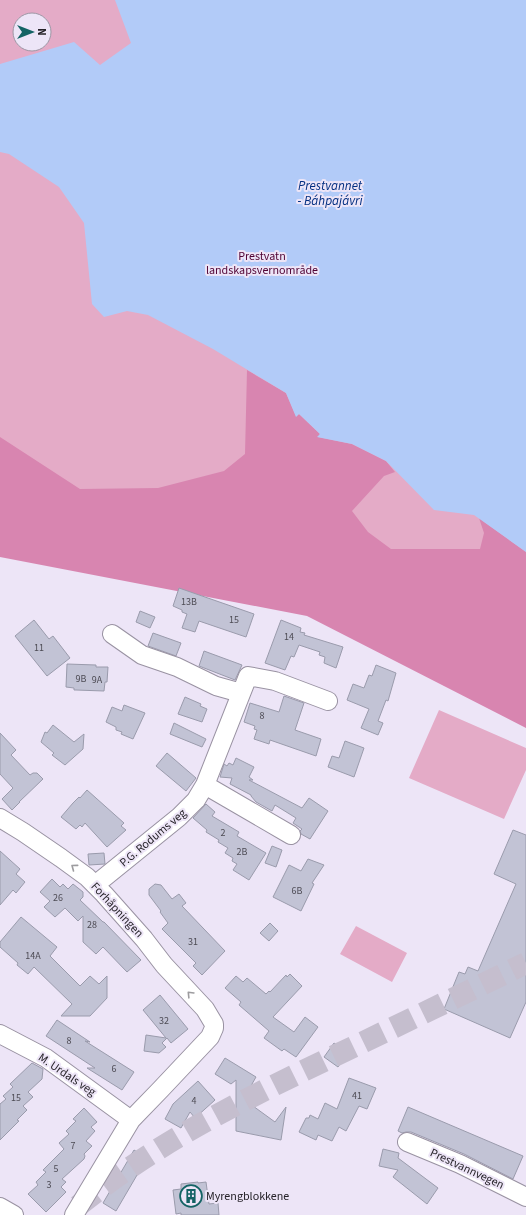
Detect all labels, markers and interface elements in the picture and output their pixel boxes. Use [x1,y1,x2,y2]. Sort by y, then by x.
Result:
north arrow [12,12,52,52]
text: N [34,28,49,36]
water label: Prestvannet - Báhpajávri [297,177,363,210]
park label: Prestvatn landskapsvernområde [206,248,318,279]
house number: 13B [181,595,197,609]
house number: 15 [229,613,239,627]
house number: 14 [284,630,294,644]
house number: 11 [34,641,44,655]
house number: 9B [76,672,87,686]
house number: 9A [92,673,103,687]
house number: 8 [260,709,265,723]
street label: P.G. Rodums veg [116,805,190,871]
house number: 2 [221,826,226,840]
house number: 2B [237,845,248,859]
one-way arrow [71,864,78,872]
street label: Forhåpningen [87,879,147,941]
house number: 6B [292,884,303,898]
house number: 26 [53,891,63,905]
house number: 28 [87,918,97,932]
house number: 31 [188,935,198,949]
house number: 14A [25,949,41,963]
one-way arrow [187,991,195,999]
house number: 32 [159,1014,169,1028]
house number: 8 [67,1034,72,1048]
street label: M. Urdals veg [35,1049,99,1101]
house number: 6 [112,1062,117,1076]
house number: 41 [352,1089,362,1103]
house number: 15 [11,1091,21,1105]
house number: 4 [192,1094,197,1108]
house number: 7 [71,1139,76,1153]
street label: Prestvannvegen [427,1144,507,1194]
house number: 5 [54,1162,59,1176]
house number: 3 [47,1178,52,1192]
building icon: Myrengblokkene [178,1183,204,1209]
place label: Myrengblokkene [206,1188,289,1205]

